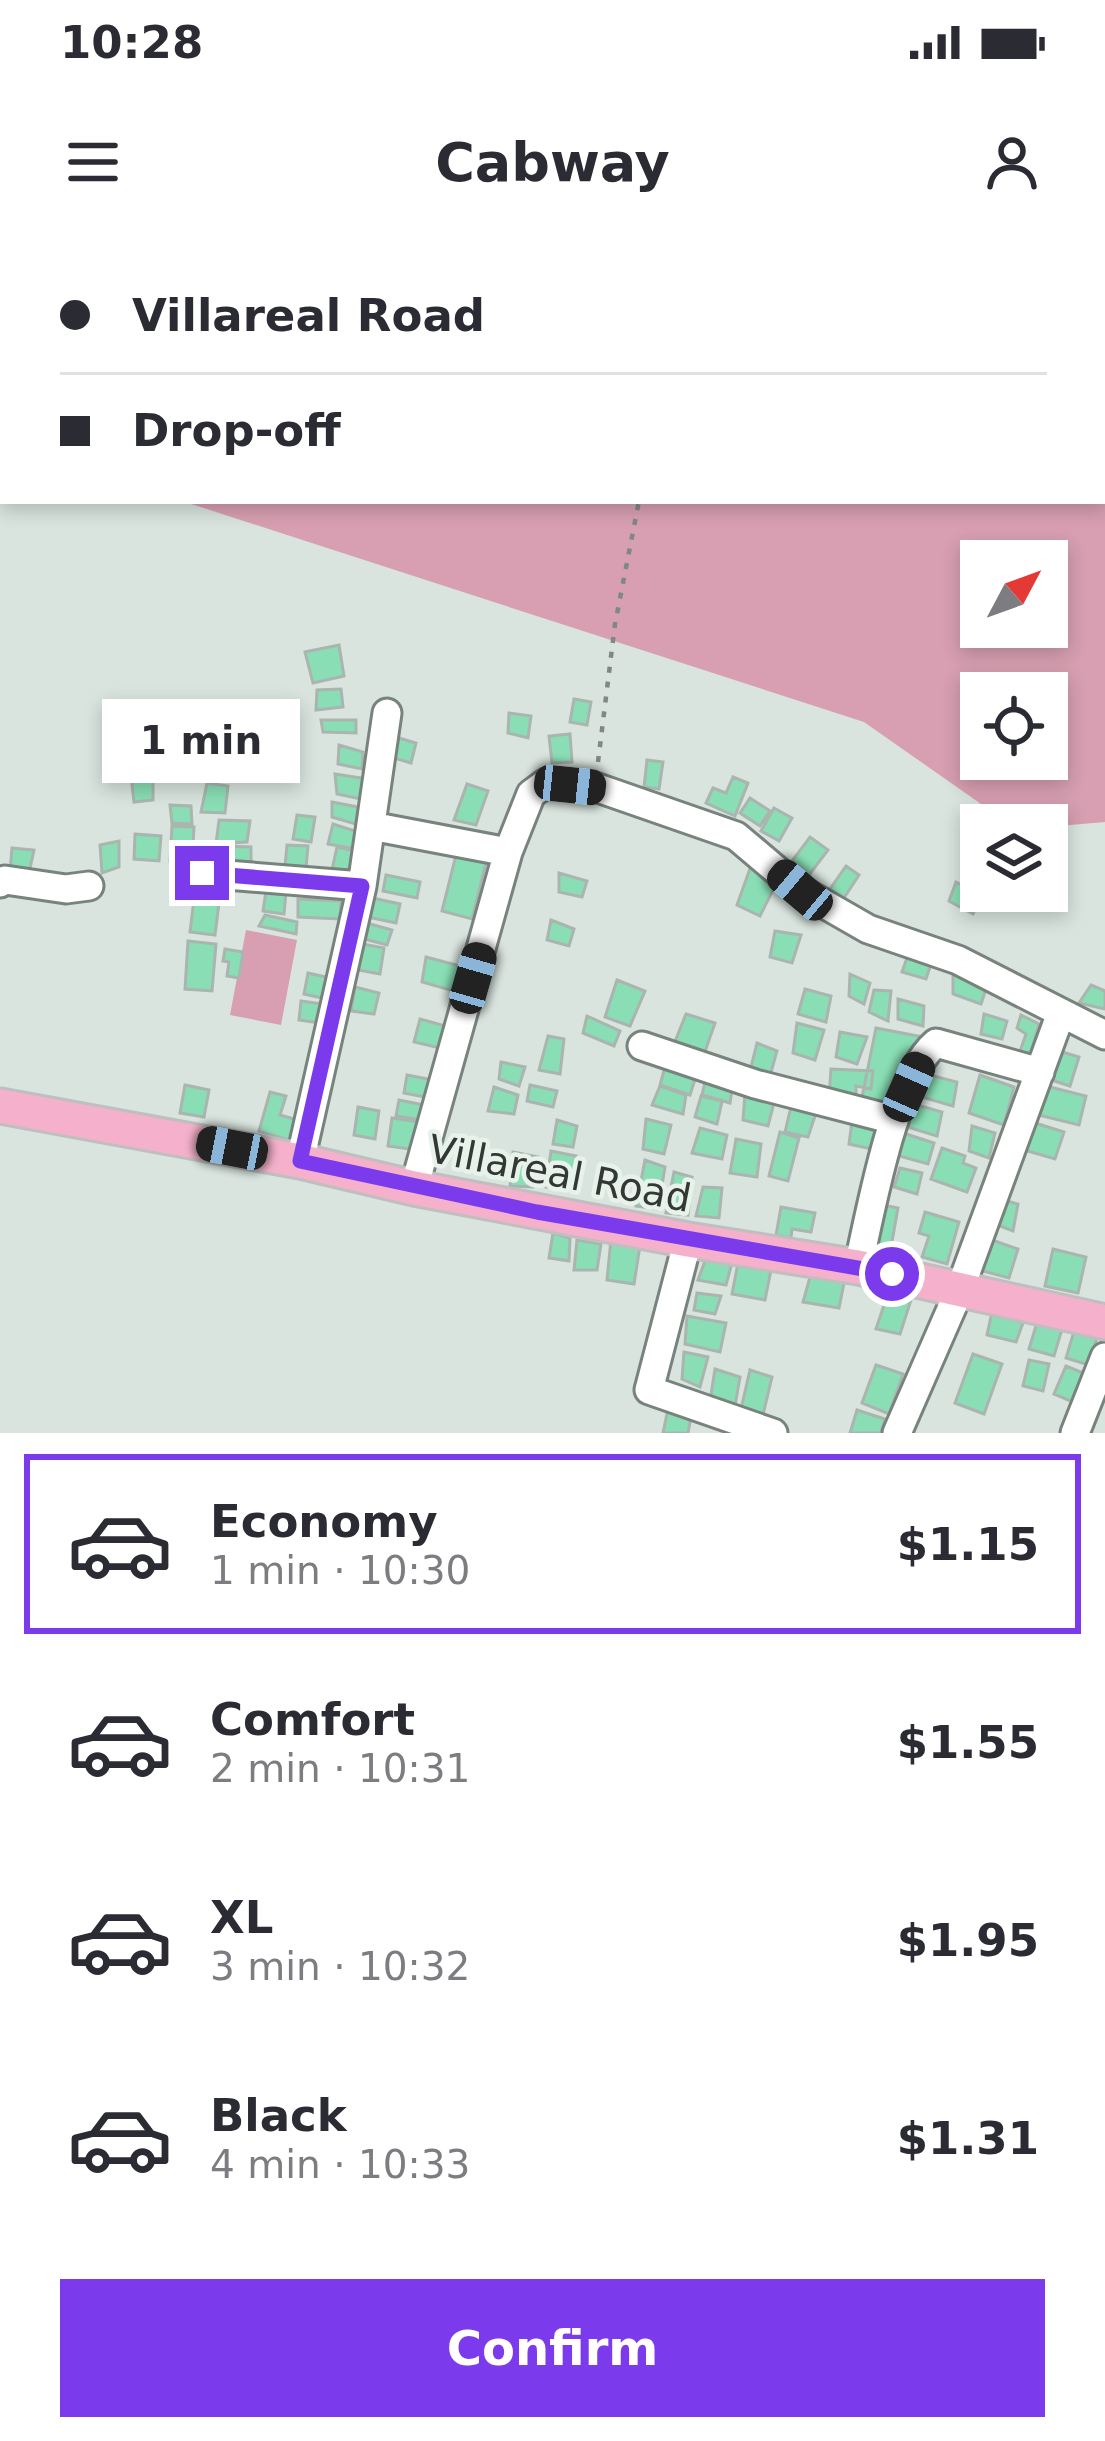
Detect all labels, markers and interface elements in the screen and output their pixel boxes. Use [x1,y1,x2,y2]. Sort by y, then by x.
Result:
text: 10:28 [60,16,203,69]
icon: menu [60,129,126,195]
icon: person [979,129,1045,195]
text: Cabway [435,131,670,194]
text: Villareal Road [132,289,485,342]
text: Drop-off [132,404,341,457]
north arrow [960,540,1068,648]
map controls [960,540,1068,912]
button: locate [960,672,1068,780]
callout: 1 min [103,699,301,783]
text: 1 min [140,718,262,763]
car [532,763,608,807]
button: layers [960,804,1068,912]
route end [175,846,229,900]
car [761,853,839,927]
car [446,938,500,1018]
car [878,1047,940,1127]
car [193,1123,271,1173]
street label: Villareal Road [425,1126,695,1221]
route start [865,1247,919,1301]
icon: car [66,1490,174,1598]
text: Economy [210,1495,438,1548]
text: $1.15 [897,1518,1039,1571]
text: 1 min · 10:30 [210,1548,470,1593]
icon: car [66,1688,174,1796]
text: Comfort [210,1693,415,1746]
text: $1.55 [897,1716,1039,1769]
text: 2 min · 10:31 [210,1746,470,1791]
icon: car [66,1886,174,1994]
text: XL [210,1891,273,1944]
text: $1.95 [897,1914,1039,1967]
text: 3 min · 10:32 [210,1944,470,1989]
icon: car [66,2084,174,2192]
text: Black [210,2089,347,2142]
text: $1.31 [897,2112,1039,2165]
text: 4 min · 10:33 [210,2142,470,2187]
button: Confirm [60,2279,1045,2417]

